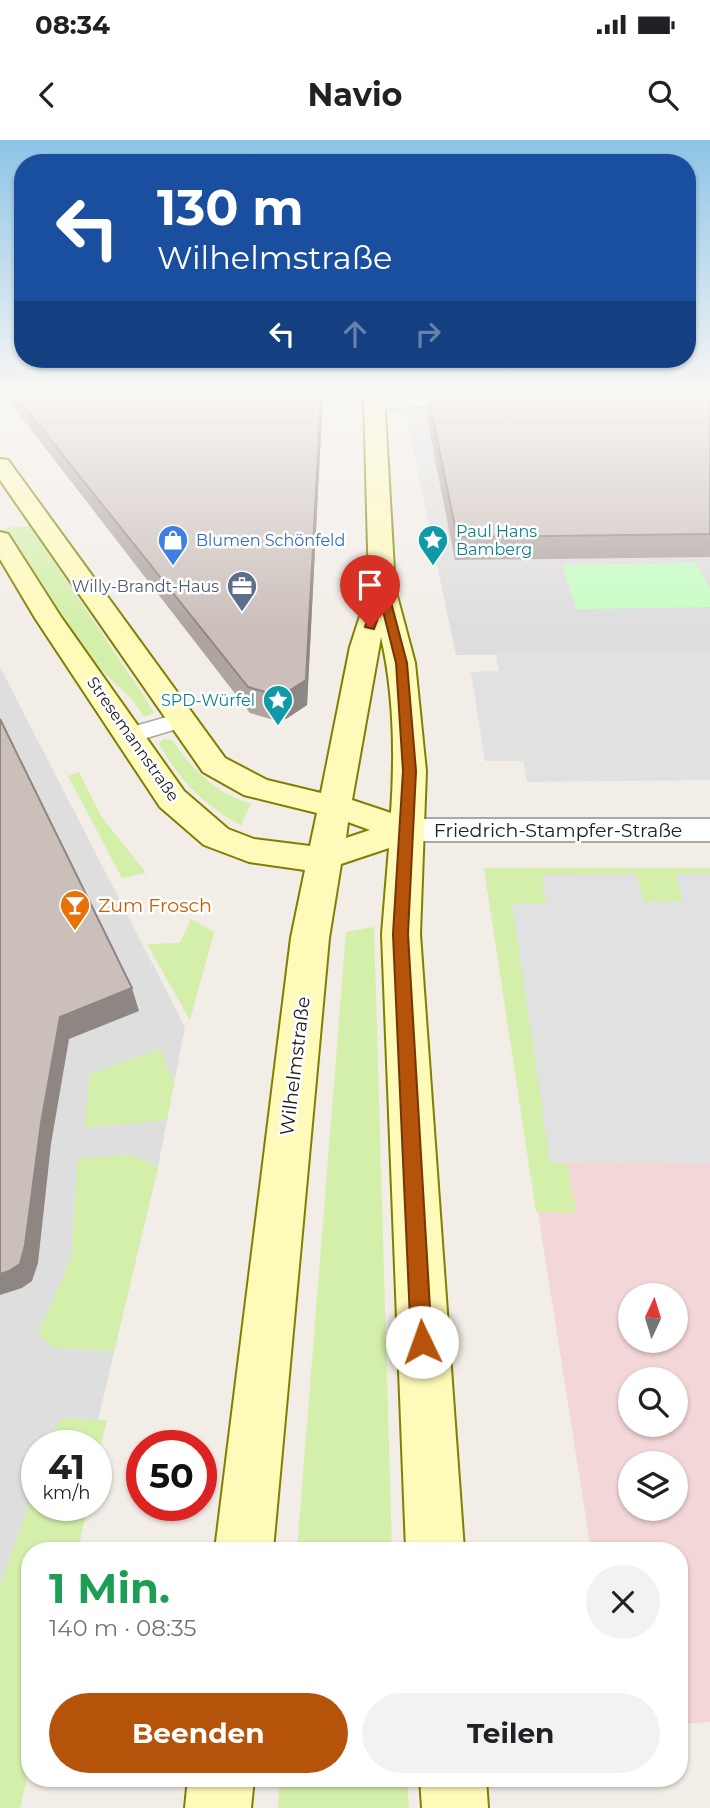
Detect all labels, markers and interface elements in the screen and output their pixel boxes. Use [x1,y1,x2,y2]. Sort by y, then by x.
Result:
text: 08:34 [35,9,110,41]
text: Navio [307,75,403,114]
icon: back [28,76,66,114]
icon: search [644,76,682,114]
text: 130 m [157,178,304,237]
icon: left [42,182,133,273]
text: Wilhelmstraße [157,238,392,277]
icon: left [263,315,301,353]
icon: ahead [336,315,374,353]
icon: right [409,315,447,353]
place label: Paul Hans Bamberg [456,522,537,559]
shop icon: Blumen Schönfeld [156,523,190,567]
place icon: Paul Hans Bamberg [416,523,450,567]
place label: Blumen Schönfeld [196,531,345,550]
pin [340,555,400,627]
icon: arrive [351,566,389,604]
office icon: Willy-Brandt-Haus [225,569,259,613]
place label: Willy-Brandt-Haus [72,577,219,596]
street label: Stresemannstraße [83,673,183,805]
place icon: SPD-Würfel [261,683,295,727]
place label: SPD-Würfel [161,691,255,710]
street label: Friedrich-Stampfer-Straße [434,819,682,842]
bar icon: Zum Frosch [58,888,92,932]
place label: Zum Frosch [98,894,212,917]
street label: Wilhelmstraße [275,995,315,1137]
north arrow [618,1283,688,1353]
map controls [618,1283,688,1521]
position arrow [385,1305,459,1379]
button: search [618,1367,688,1437]
speed limit sign: 50 [126,1430,217,1521]
text: 41 [48,1445,85,1488]
button: layers [618,1451,688,1521]
text: km/h [42,1482,91,1504]
text: 1 Min. [49,1562,170,1614]
button: close [586,1565,660,1639]
text: 140 m · 08:35 [49,1614,197,1642]
button: Beenden [49,1693,348,1773]
button: Teilen [362,1693,660,1773]

